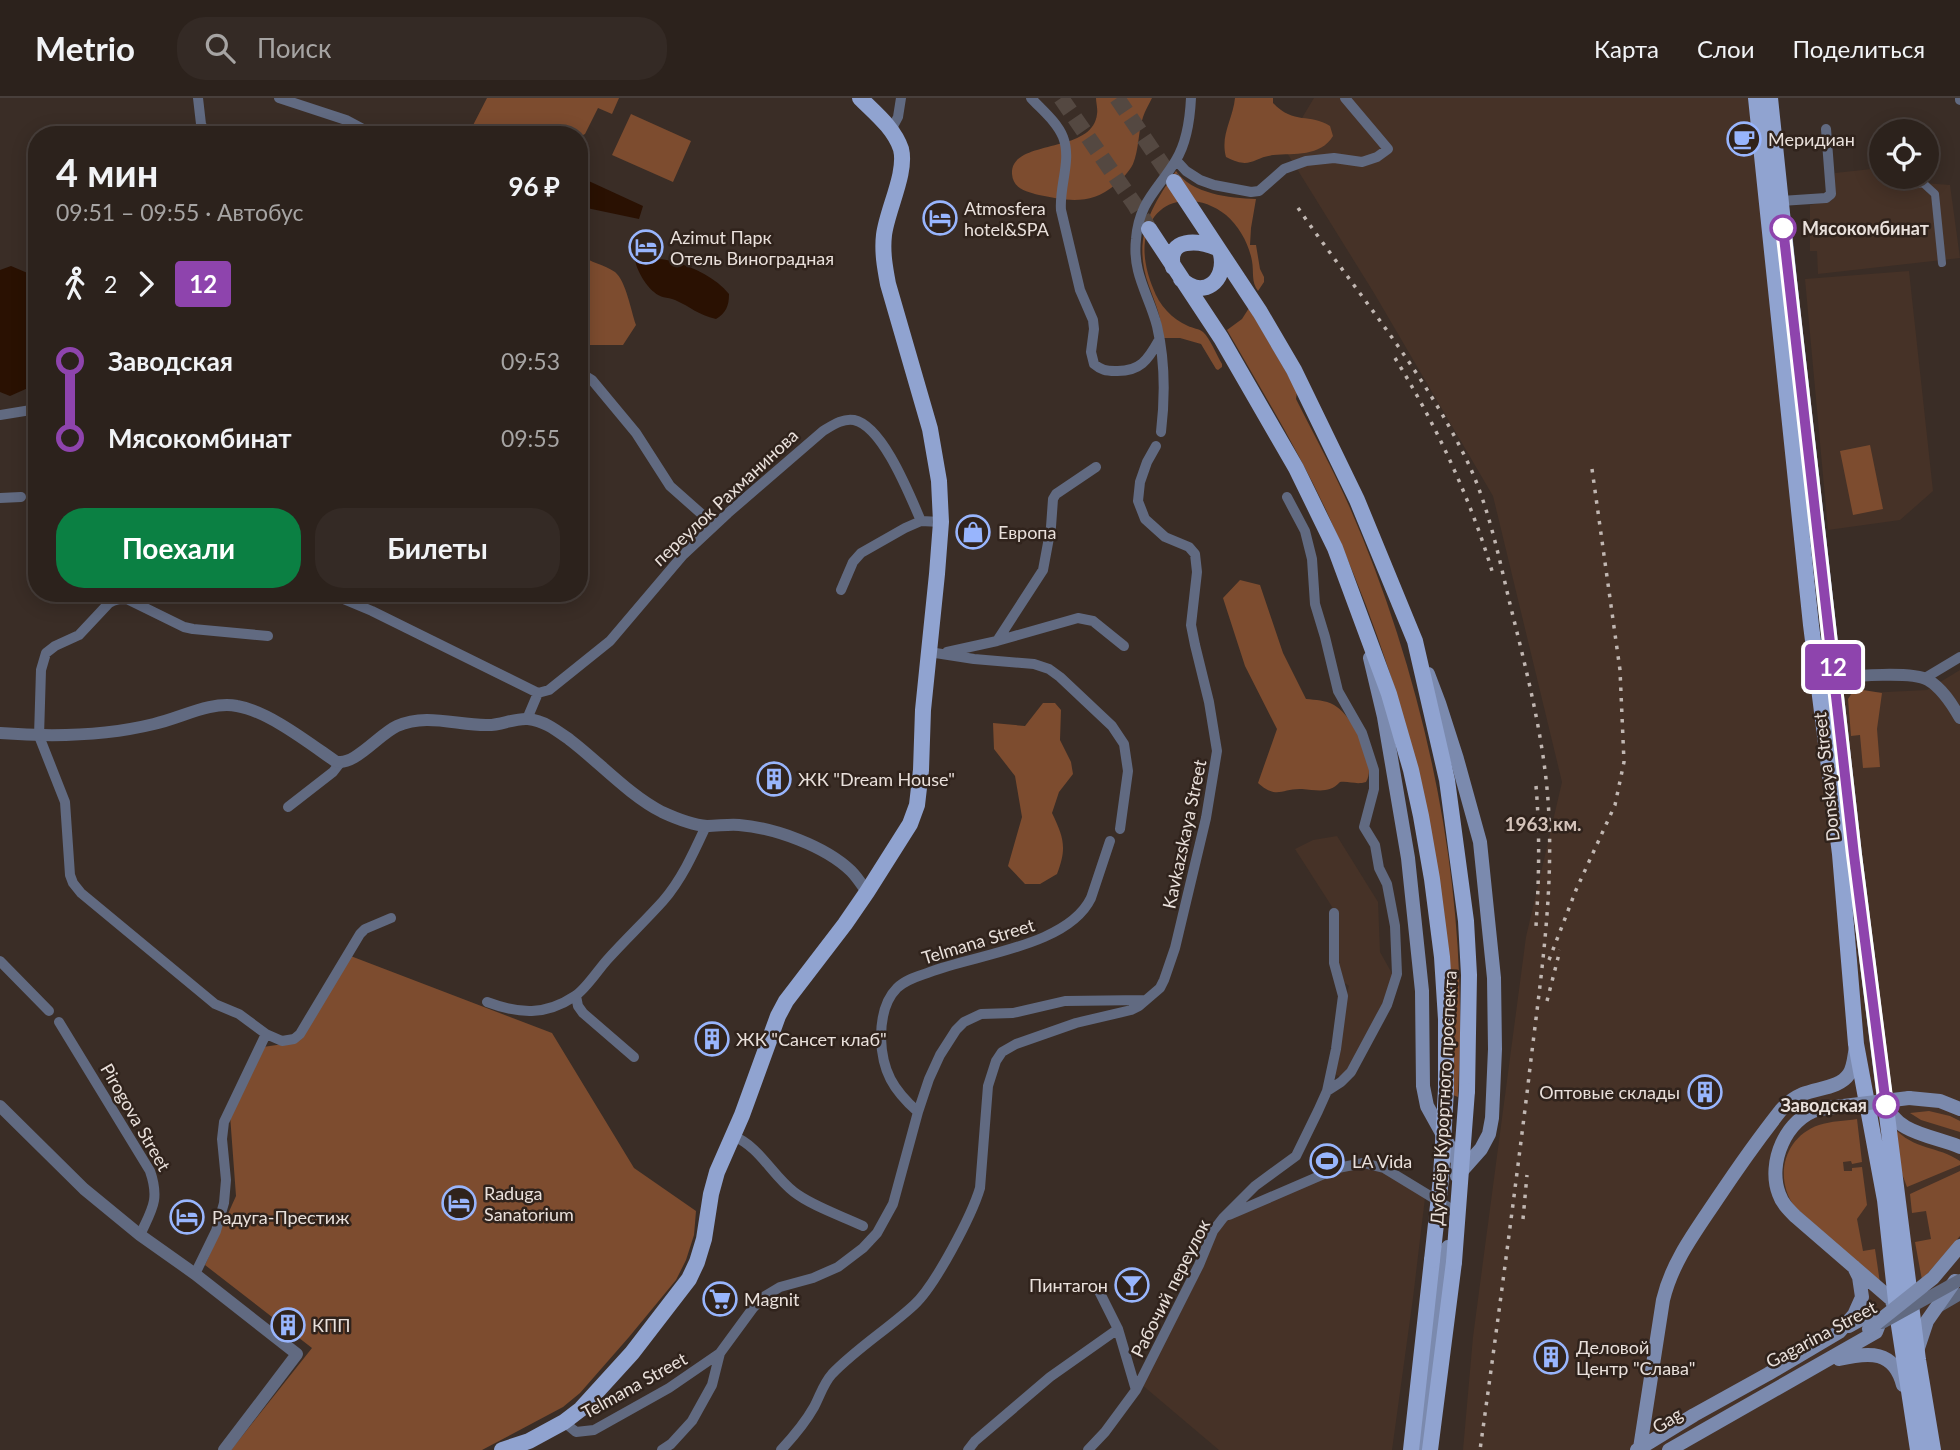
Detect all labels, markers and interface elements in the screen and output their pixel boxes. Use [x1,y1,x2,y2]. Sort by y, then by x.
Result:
search box [177,17,667,80]
text: Metrio [35,28,135,68]
icon: search [201,29,239,67]
text: Поиск [257,32,331,64]
text: Карта [1594,34,1659,63]
text: Слои [1697,34,1754,63]
text: Поделиться [1792,34,1925,63]
map controls [1869,119,1939,189]
button: locate [1869,119,1939,189]
cafe icon: Меридиан [1725,120,1763,158]
place label: Меридиан [1768,128,1855,150]
text: 4 мин [56,149,158,195]
text: 96 ₽ [508,170,560,202]
place label: Atmosfera hotel&SPA [964,197,1050,240]
text: 09:51 – 09:55 · Автобус [56,198,304,226]
hotel icon: Atmosfera hotel&SPA [921,199,959,237]
marker: Мясокомбинат [1770,215,1796,241]
place label: Мясокомбинат [1802,217,1930,239]
place label: Azimut Парк Отель Виноградная [670,226,834,269]
hotel icon: Azimut Парк Отель Виноградная [627,228,665,266]
icon: walk [56,265,94,303]
icon: forward [127,265,165,303]
text: 12 [189,269,217,298]
text: 2 [104,270,117,298]
text: Заводская [108,345,233,377]
text: 09:53 [501,347,560,375]
text: Мясокомбинат [108,422,292,454]
text: 09:55 [501,424,560,452]
street label: переулок Рахманинова [648,424,802,570]
button: Поехали [56,508,301,588]
button: Билеты [315,508,560,588]
shop icon: Европа [954,513,992,551]
place label: Европа [998,521,1056,543]
line badge: 12 [1801,644,1864,690]
text: 12 [1819,652,1847,681]
street label: Donskaya Street [1808,711,1844,843]
street label: Kavkazskaya Street [1157,757,1211,911]
building icon: ЖК "Dream House" [755,760,793,798]
place label: ЖК "Dream House" [798,768,955,790]
district label: 1963 км. [1504,812,1582,835]
street label: Telmana Street [919,913,1038,969]
street label: Дублёр Курортного проспекта [1425,970,1461,1226]
building icon: ЖК "Сансет клаб" [693,1020,731,1058]
place label: ЖК "Сансет клаб" [736,1028,887,1050]
street label: Pirogova Street [96,1059,176,1175]
building icon: Оптовые склады [1686,1073,1724,1111]
place label: Оптовые склады [1539,1081,1680,1103]
marker: Заводская [1873,1092,1899,1118]
place label: Заводская [1780,1094,1867,1116]
sports icon: LA Vida [1308,1142,1346,1180]
place label: LA Vida [1352,1150,1412,1172]
place label: Raduga Sanatorium [484,1182,574,1225]
hotel icon: Raduga Sanatorium [440,1184,478,1222]
hotel icon: Радуга-Престиж [168,1198,206,1236]
place label: Радуга-Престиж [212,1206,349,1228]
street label: Рабочий переулок [1126,1215,1215,1361]
bar icon: Пинтагон [1113,1266,1151,1304]
place label: Пинтагон [1029,1274,1108,1296]
supermarket icon: Magnit [701,1280,739,1318]
place label: Magnit [744,1288,800,1310]
street label: Gagarina Street [1762,1295,1881,1372]
building icon: КПП [269,1306,307,1344]
place label: КПП [312,1314,351,1336]
place label: Деловой Центр "Слава" [1576,1336,1695,1379]
building icon: Деловой Центр "Слава" [1532,1338,1570,1376]
street label: Telmana Street [578,1347,691,1423]
street label: Gag [1648,1402,1686,1438]

